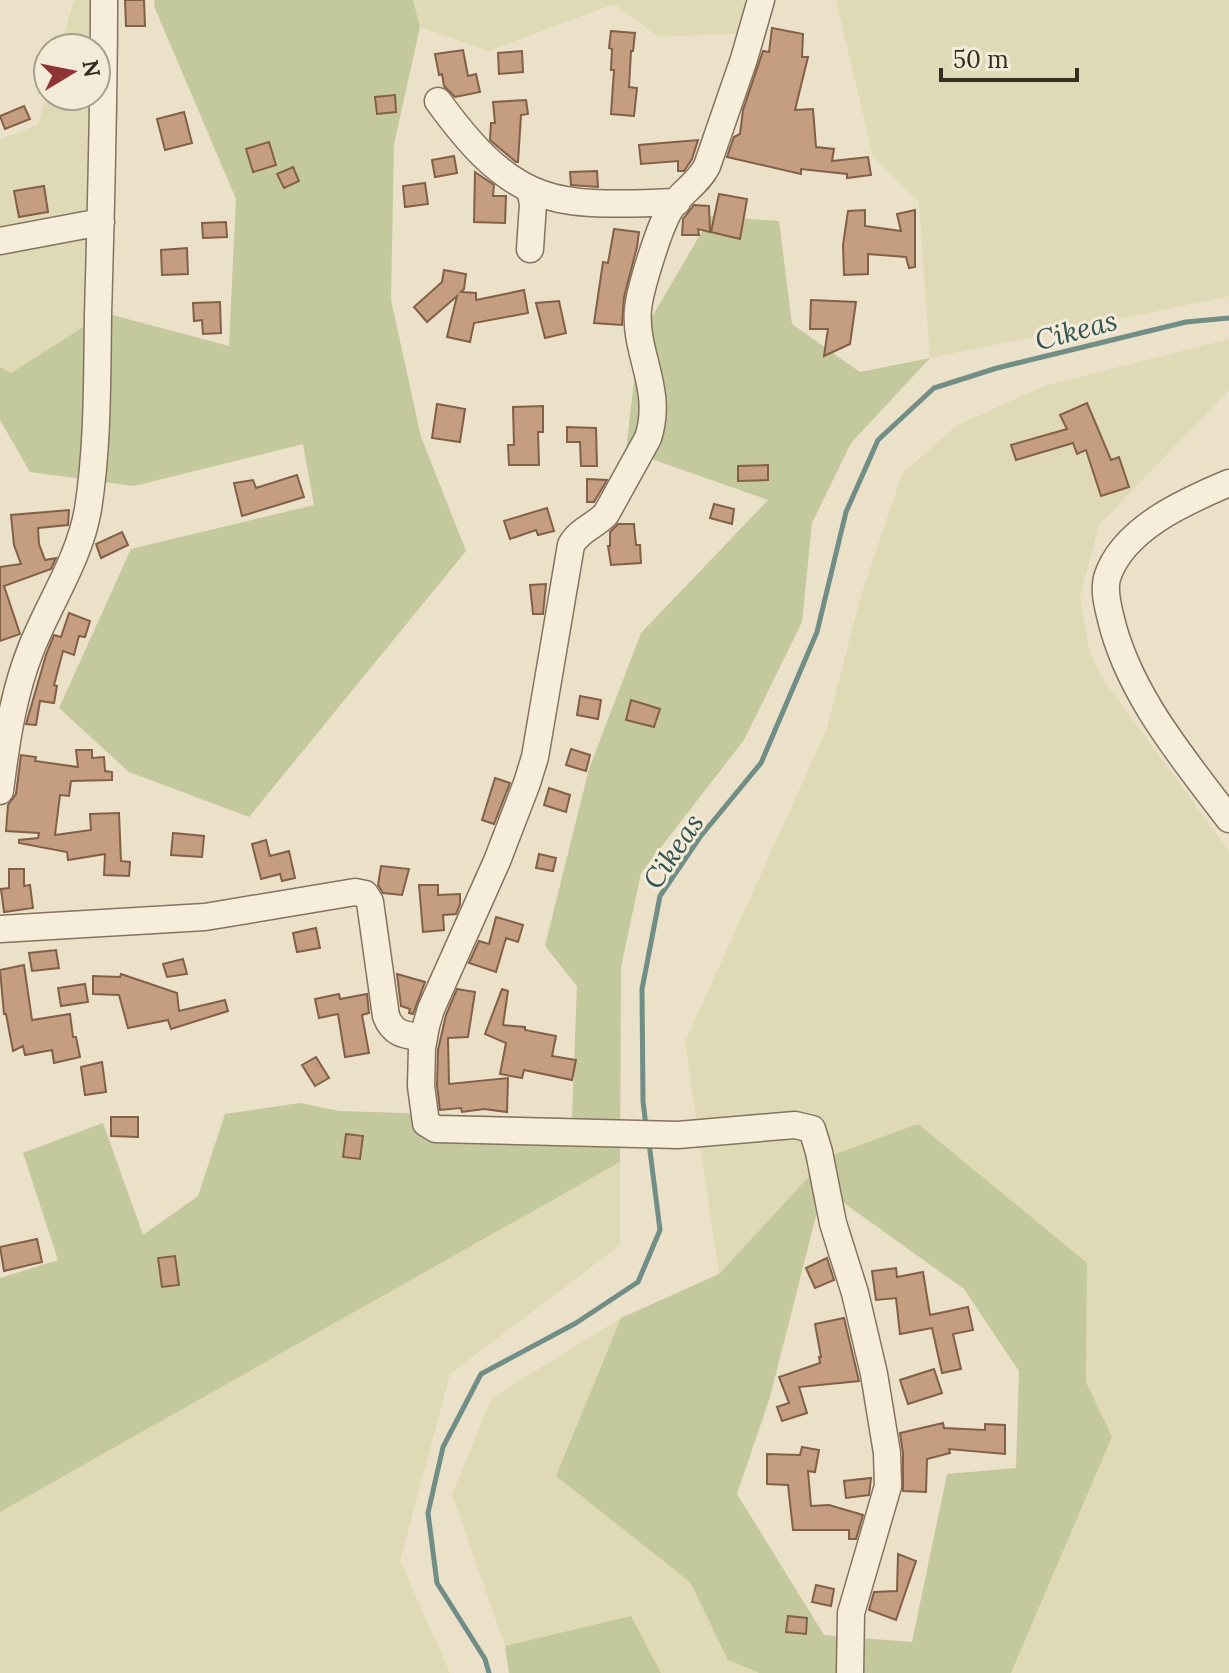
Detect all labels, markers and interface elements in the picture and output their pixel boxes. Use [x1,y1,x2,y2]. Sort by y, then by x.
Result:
north arrow [32,32,112,112]
scale bar [941,32,1077,82]
text: 50 m [953,44,1009,75]
text: N [76,58,107,79]
water label: Cikeas [1031,302,1121,358]
water label: Cikeas [635,806,711,896]

